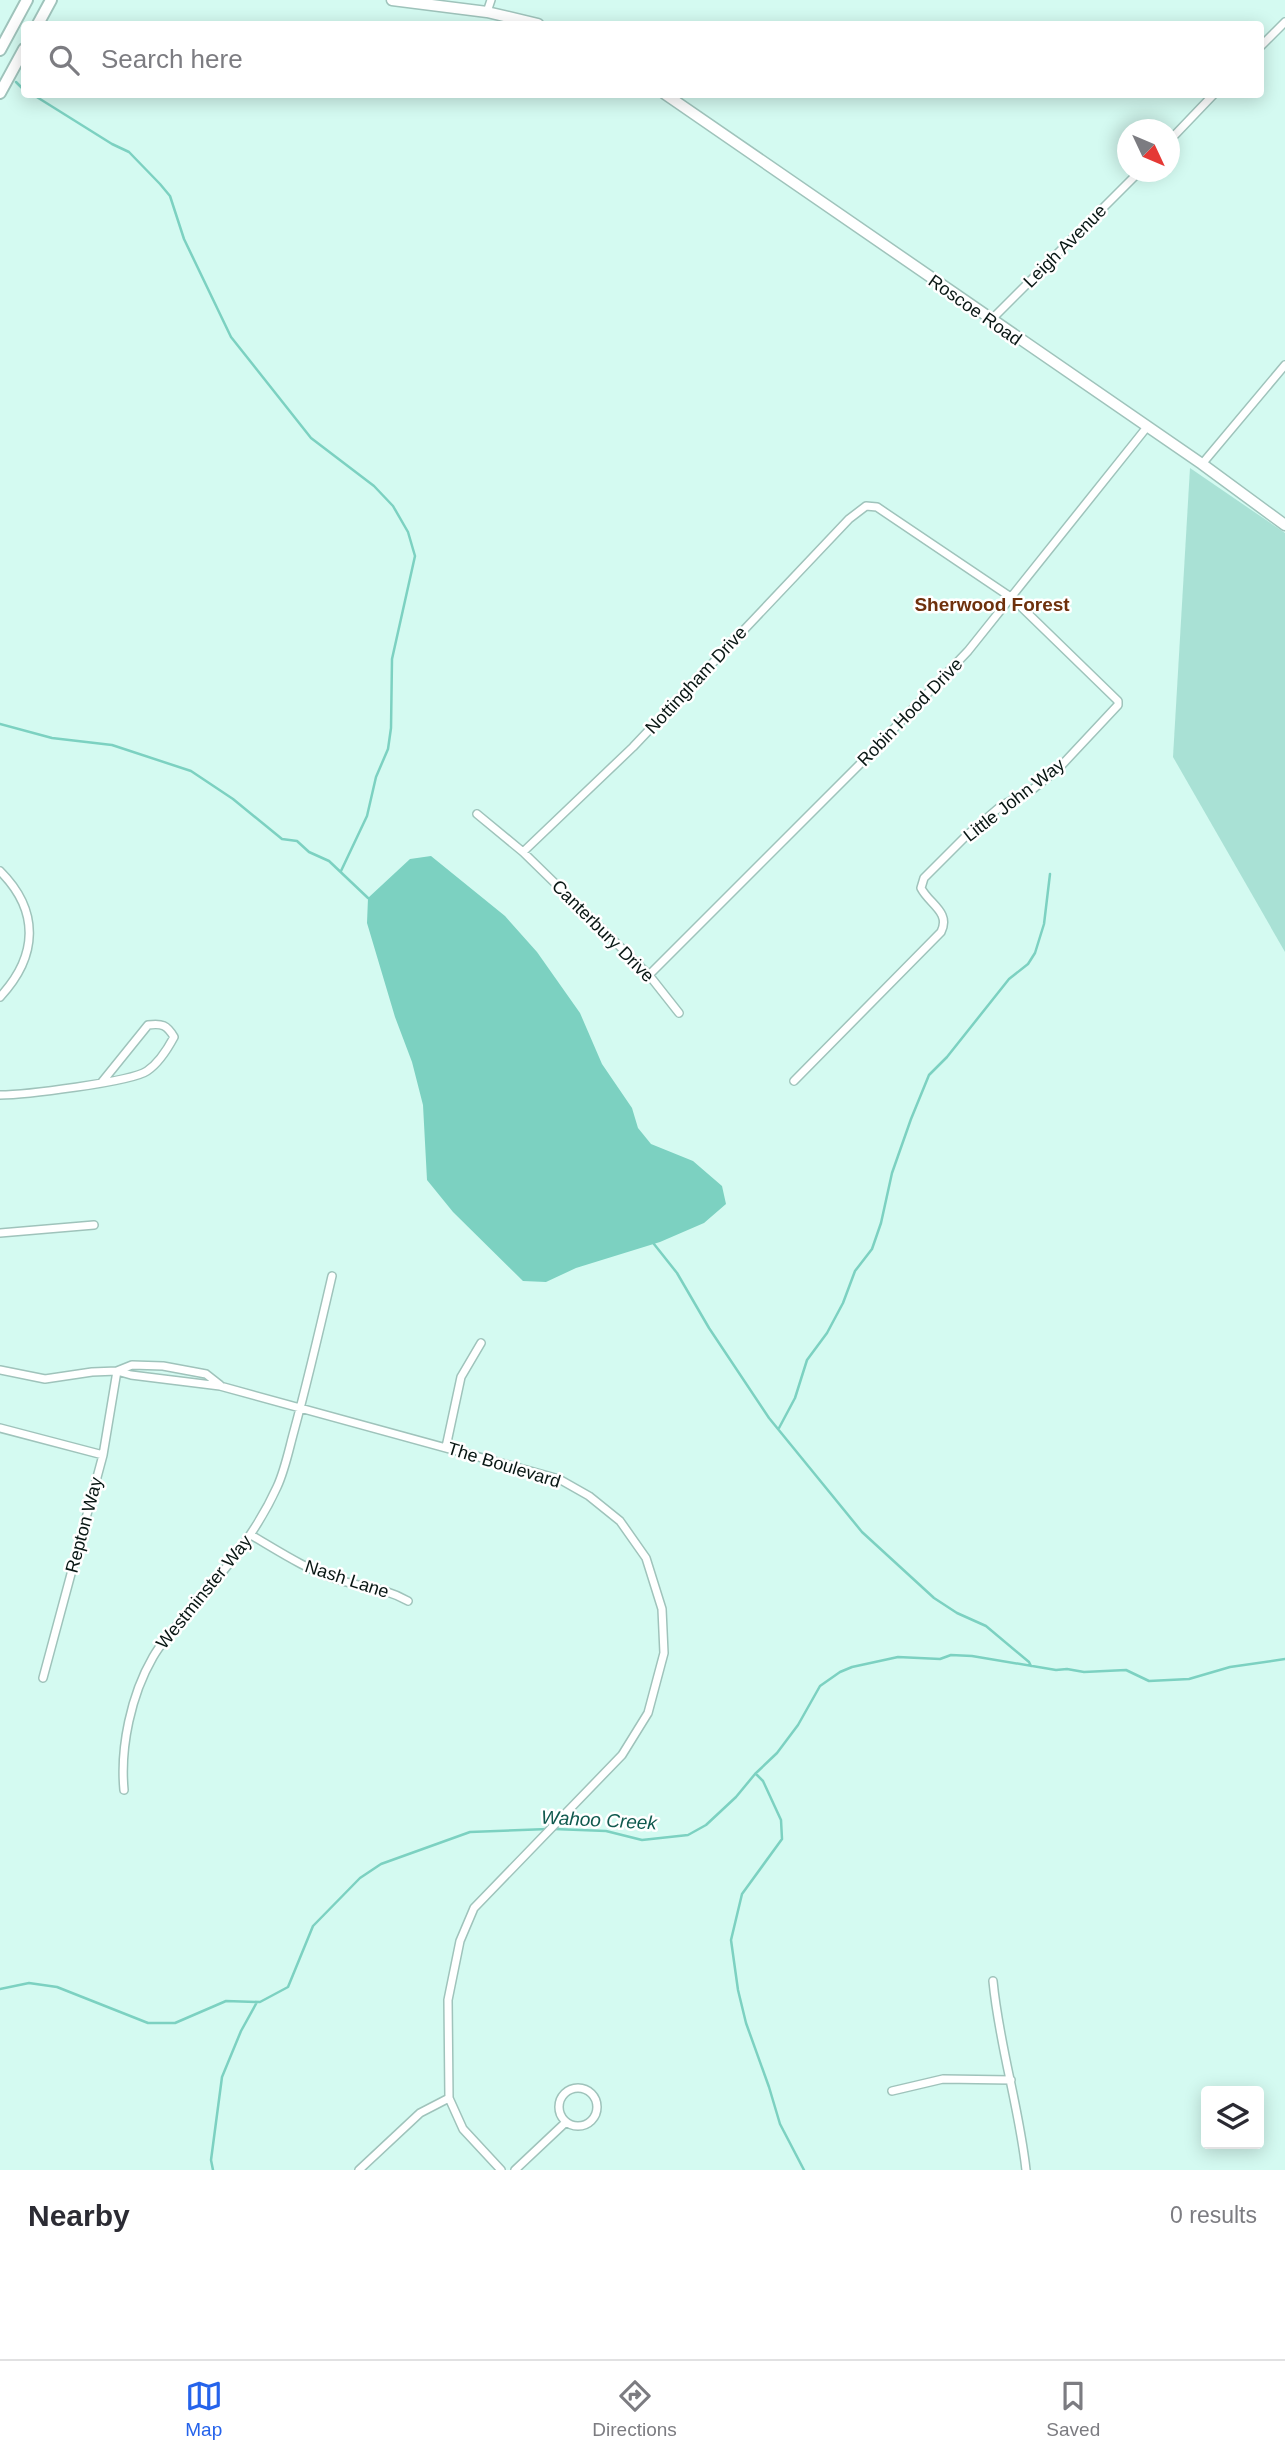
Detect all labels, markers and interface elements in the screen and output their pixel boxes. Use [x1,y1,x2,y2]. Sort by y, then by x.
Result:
search box [21,21,1264,98]
icon: search [45,41,83,79]
text: Search here [101,44,243,74]
north arrow [1117,119,1180,182]
street label: Leigh Avenue [1019,200,1111,292]
street label: Roscoe Road [925,271,1025,349]
district label: Sherwood Forest [914,594,1070,615]
street label: Nottingham Drive [641,622,751,738]
street label: Robin Hood Drive [853,654,967,770]
street label: Little John Way [960,754,1068,846]
street label: Canterbury Drive [548,876,658,986]
street label: The Boulevard [445,1438,563,1492]
street label: Repton Way [62,1475,106,1575]
street label: Westminster Way [152,1531,256,1653]
street label: Nash Lane [303,1556,391,1602]
water label: Wahoo Creek [541,1806,659,1834]
map controls [1201,2086,1264,2149]
button: layers [1201,2086,1264,2149]
text: Nearby [28,2199,130,2232]
text: 0 results [1170,2202,1257,2228]
tab: Map [185,2377,223,2441]
tab: Directions [592,2377,677,2441]
tab: Saved [1046,2377,1100,2441]

